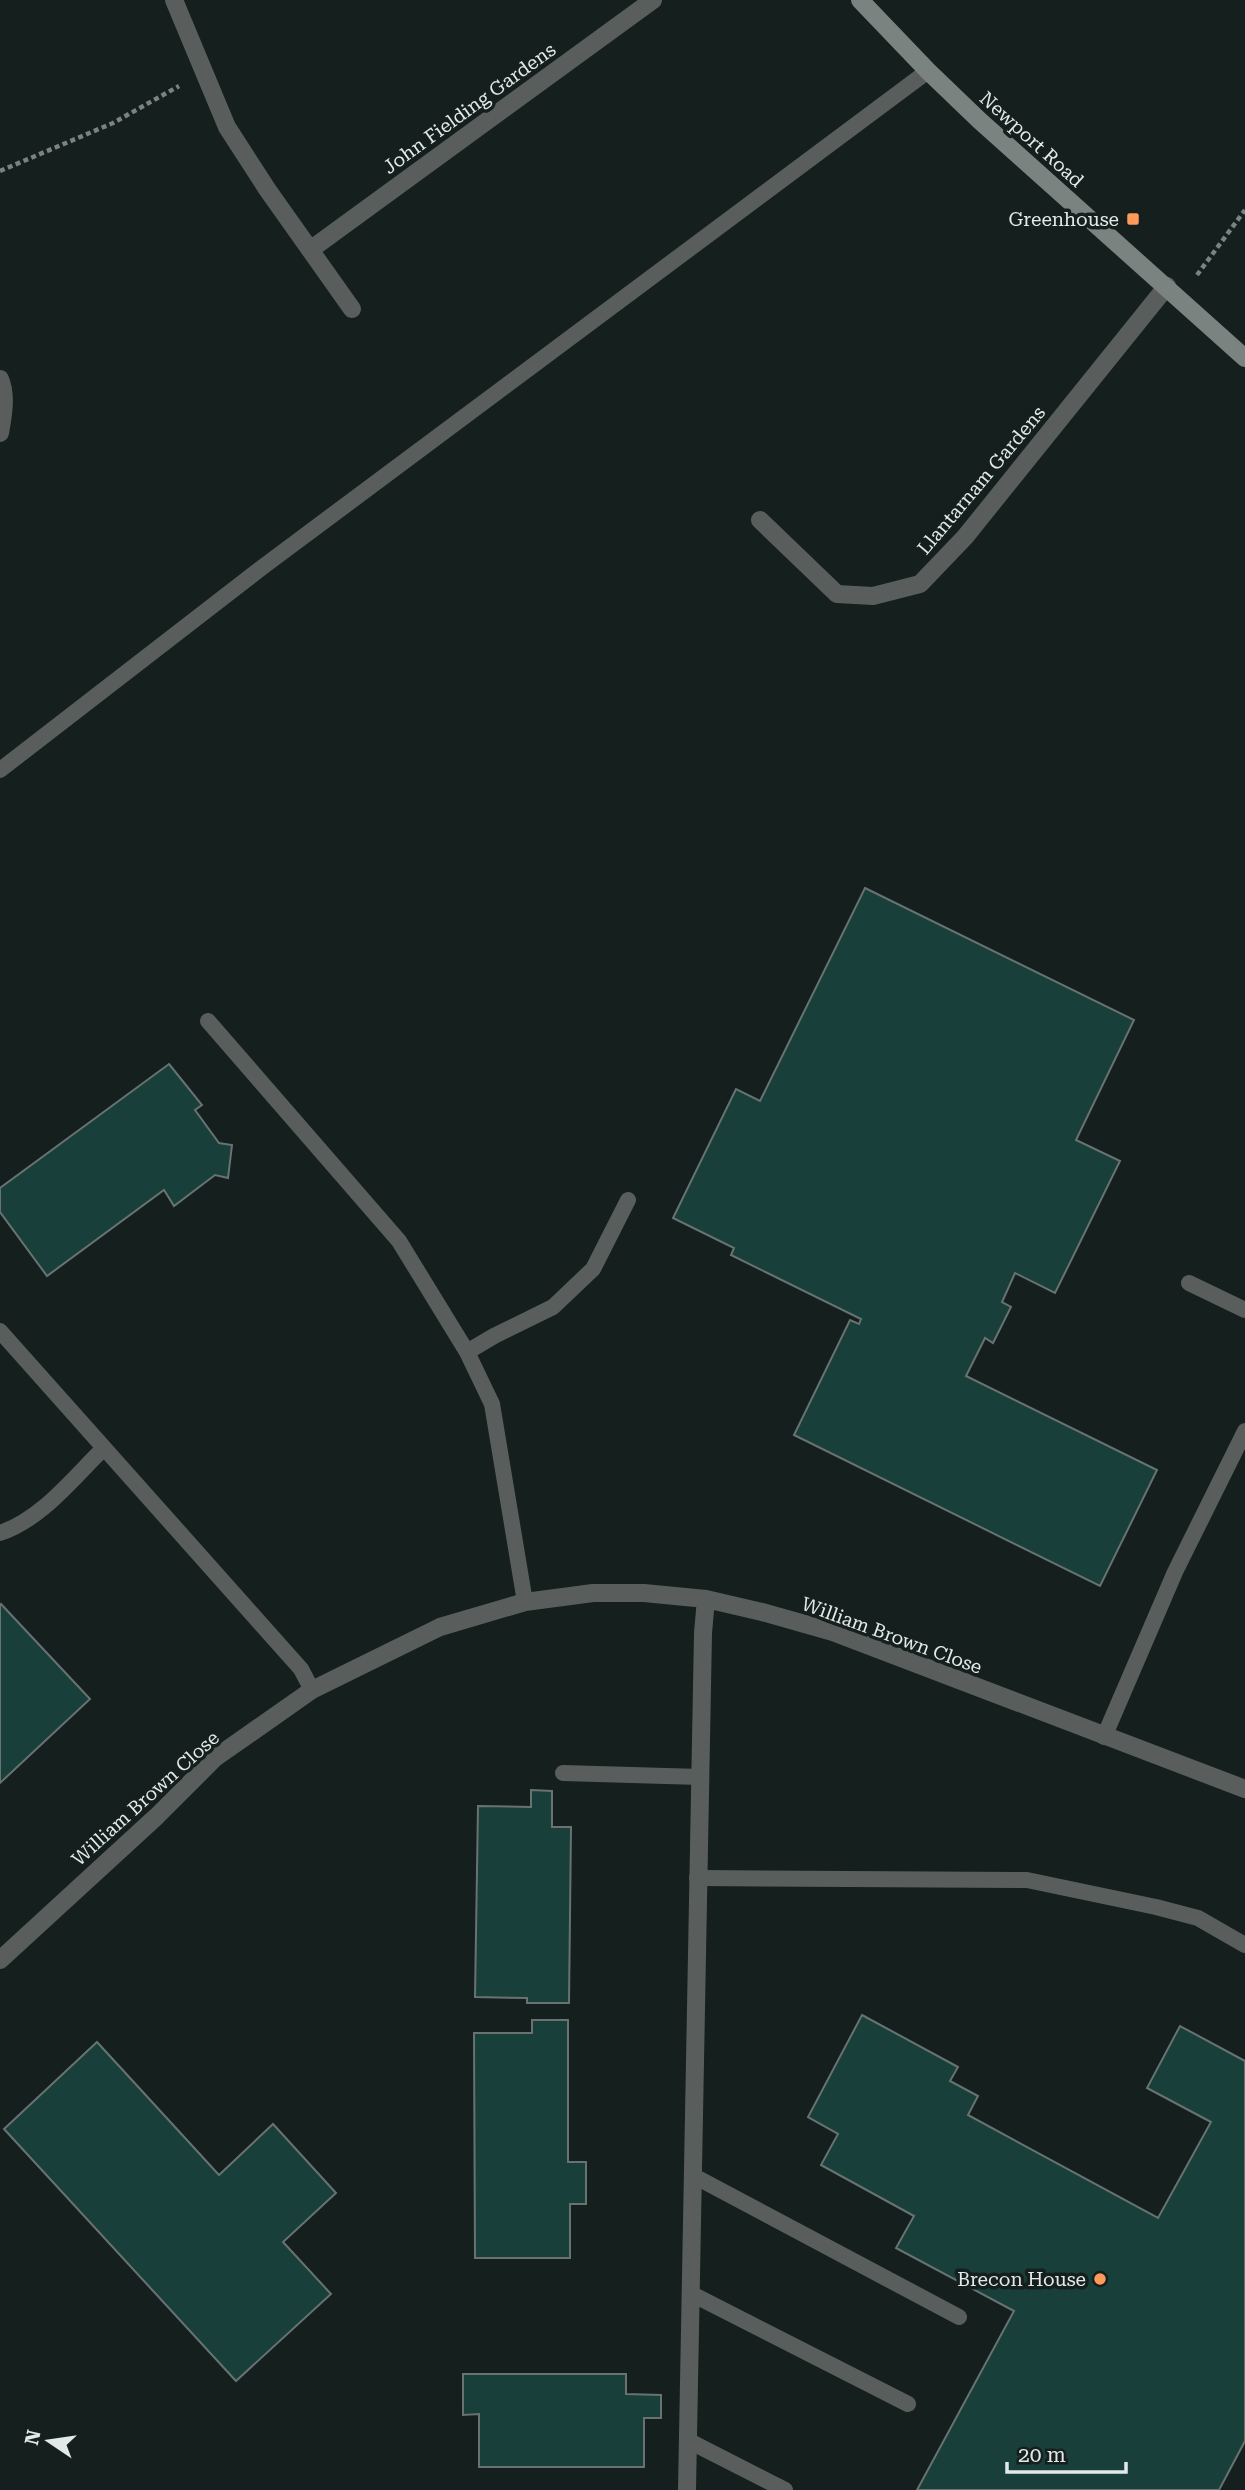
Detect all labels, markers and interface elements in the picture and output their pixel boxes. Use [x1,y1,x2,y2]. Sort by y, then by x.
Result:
street label: John Fielding Gardens [378,38,560,179]
street label: Newport Road [975,87,1088,192]
place label: Greenhouse [1008,208,1119,231]
marker: Greenhouse [1125,211,1141,227]
street label: Llantarnam Gardens [913,401,1050,559]
street label: William Brown Close [798,1592,985,1679]
street label: William Brown Close [67,1726,224,1871]
place label: Brecon House [957,2268,1086,2291]
marker: Brecon House [1092,2271,1108,2287]
north arrow [14,2406,84,2476]
text: N [20,2427,46,2447]
scale bar [1007,2430,1126,2474]
text: 20 m [1018,2443,1066,2467]

